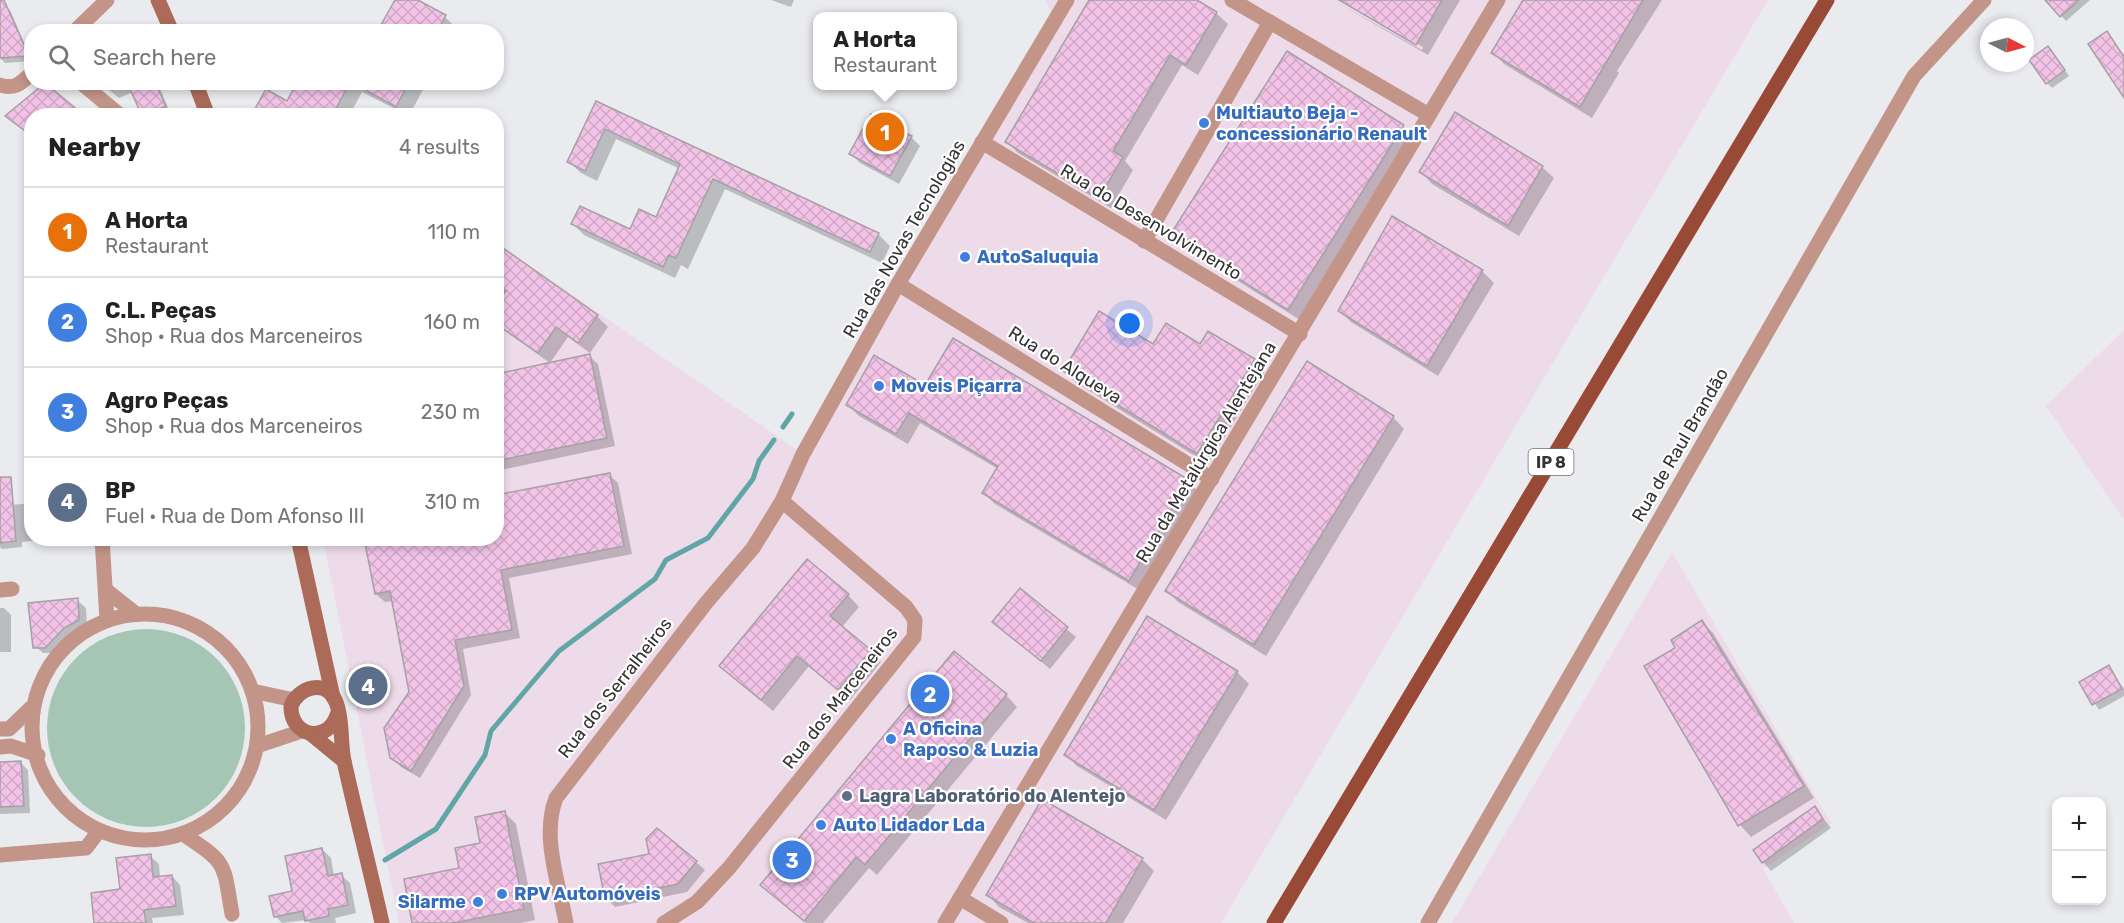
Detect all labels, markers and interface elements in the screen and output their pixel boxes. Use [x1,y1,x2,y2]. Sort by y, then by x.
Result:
popup [813,12,957,90]
north arrow [1980,18,2034,72]
search box [24,24,504,90]
text: A Horta [833,26,916,53]
icon: search [45,41,78,74]
text: Search here [93,44,216,71]
text: Restaurant [833,53,937,77]
place label: Multiauto Beja - concessionário Renault [1216,102,1427,145]
pin: 1 [866,110,904,154]
marker: Multiauto Beja - concessionário Renault [1197,116,1211,130]
text: Nearby [48,132,141,163]
text: 4 results [399,135,480,159]
street label: Rua das Novas Tecnologias [838,136,970,342]
street label: Rua do Desenvolvimento [1056,159,1246,285]
text: A Horta [105,207,188,234]
text: 1 [63,220,72,244]
text: 110 m [428,220,480,244]
text: Restaurant [105,234,209,258]
place label: AutoSaluquia [977,246,1099,268]
marker: AutoSaluquia [958,250,972,264]
text: C.L. Peças [105,297,216,324]
your location [1115,309,1144,338]
text: 2 [61,310,74,334]
text: 160 m [424,310,480,334]
street label: Rua do Alqueva [1004,321,1126,409]
text: Shop · Rua dos Marceneiros [105,324,363,348]
street label: Rua da Metalúrgica Alentejana [1131,338,1281,566]
street label: Rua de Raul Brandão [1627,364,1733,526]
place label: Moveis Piçarra [891,375,1022,397]
marker: Moveis Piçarra [872,379,886,393]
text: Agro Peças [105,387,228,414]
text: 3 [61,400,74,424]
text: 230 m [421,400,480,424]
text: Shop · Rua dos Marceneiros [105,414,363,438]
road number: IP 8 [1528,449,1574,475]
text: BP [105,477,135,504]
text: 4 [61,490,74,514]
text: 310 m [424,490,480,514]
text: Fuel · Rua de Dom Afonso III [105,504,365,528]
street label: Rua dos Serralheiros [553,613,677,763]
street label: Rua dos Marceneiros [778,623,902,773]
pin: 4 [348,664,388,708]
pin: 2 [910,672,950,716]
place label: A Oficina Raposo & Luzia [903,718,1038,761]
marker: A Oficina Raposo & Luzia [884,732,898,746]
place label: Lagra Laboratório do Alentejo [859,785,1126,807]
marker: Lagra Laboratório do Alentejo [840,789,854,803]
map controls [2052,797,2106,905]
button: + [2052,797,2106,851]
place label: Auto Lidador Lda [833,814,985,836]
marker: Auto Lidador Lda [814,818,828,832]
pin: 3 [772,838,812,882]
button: − [2052,851,2106,905]
place label: RPV Automóveis [514,883,661,905]
marker: RPV Automóveis [495,887,509,901]
place label: Silarme [398,891,466,913]
marker: Silarme [471,895,485,909]

